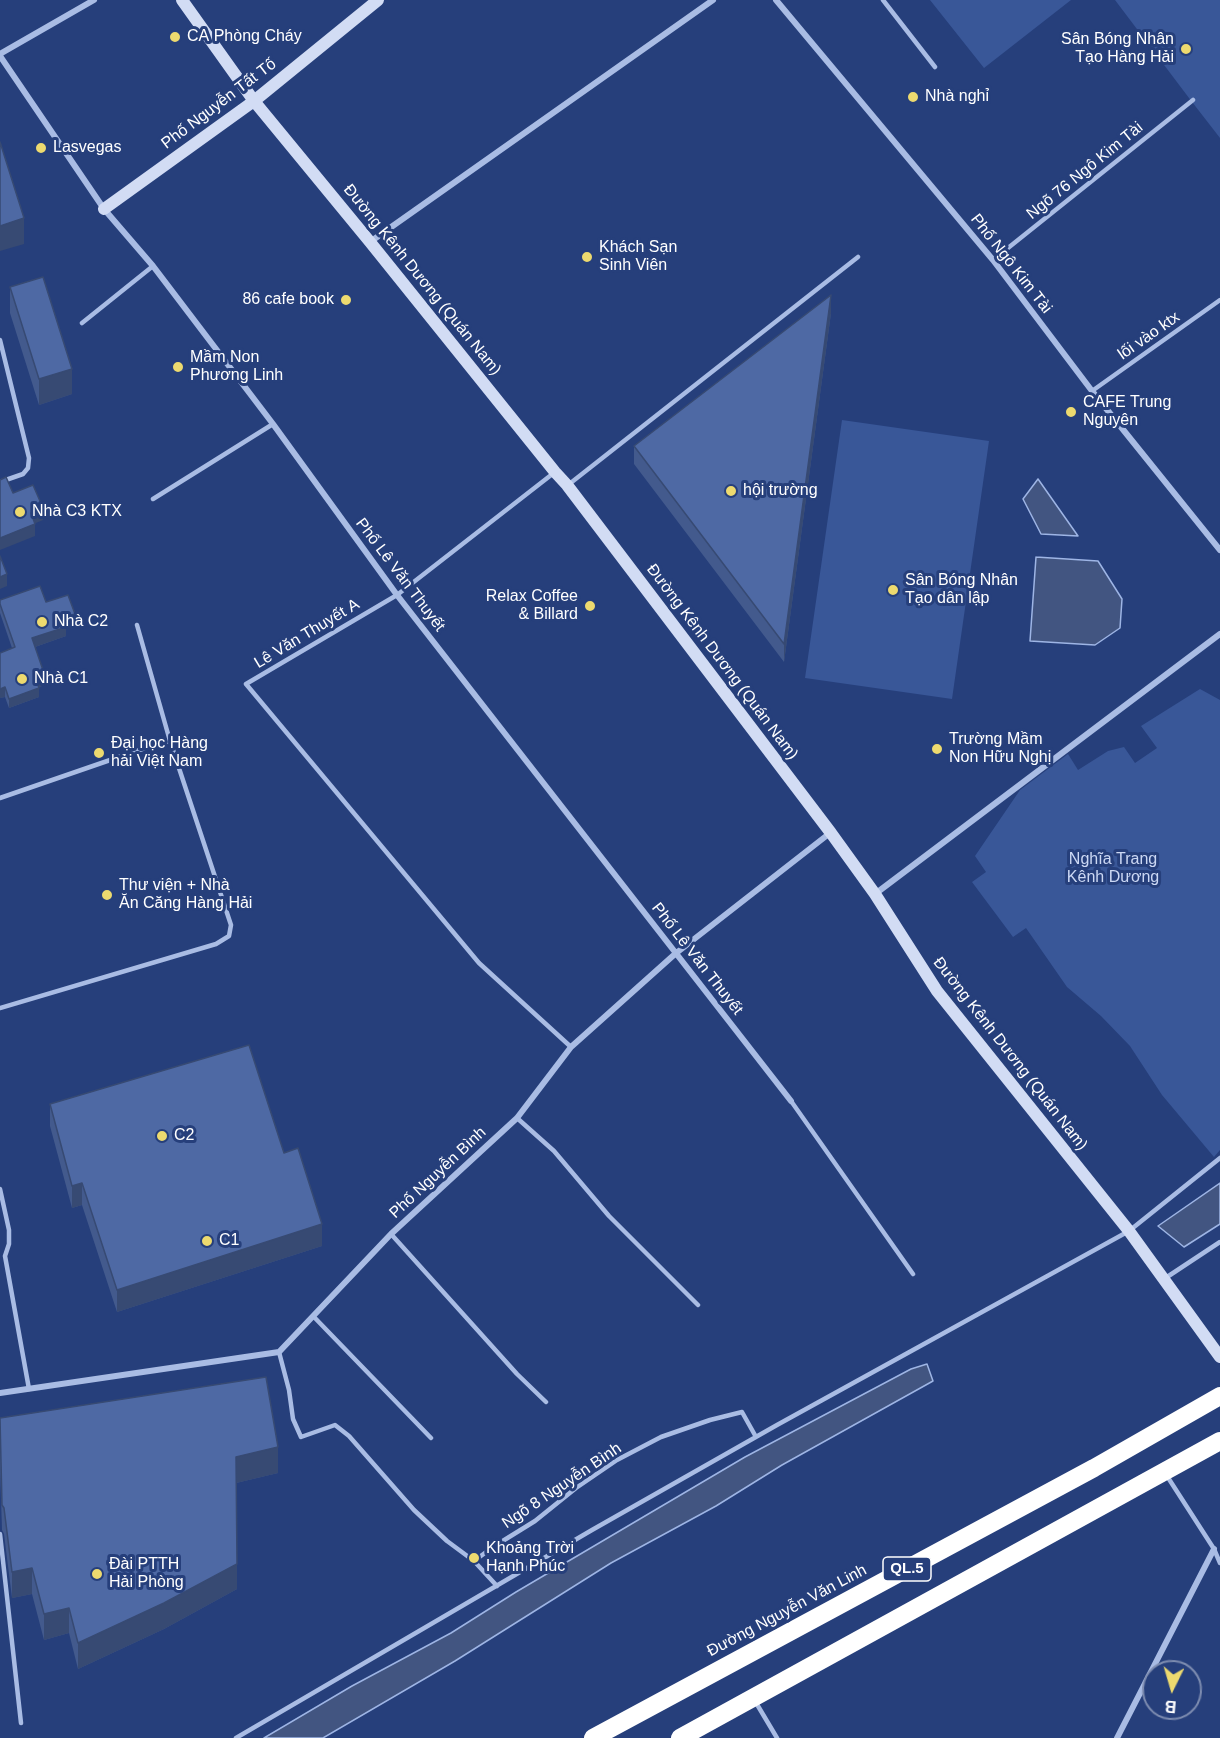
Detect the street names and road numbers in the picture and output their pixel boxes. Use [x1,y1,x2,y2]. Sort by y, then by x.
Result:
street label: Phố Nguyễn Tất Tố [158,55,280,153]
street label: Ngõ 76 Ngô Kim Tài [1023,118,1147,224]
street label: Đường Kênh Dương (Quán Nam) [339,181,505,379]
street label: Phố Ngô Kim Tài [966,210,1056,318]
street label: lối vào ktx [1114,308,1184,364]
street label: Phố Lê Văn Thuyết [351,515,449,635]
street label: Đường Kênh Dương (Quán Nam) [642,560,802,764]
street label: Lê Văn Thuyết A [251,595,363,673]
street label: Phố Lê Văn Thuyết [647,899,747,1019]
street label: Đường Kênh Dương (Quán Nam) [929,954,1091,1154]
street label: Phố Nguyễn Bình [386,1123,490,1223]
street label: Ngõ 8 Nguyễn Bình [499,1439,625,1533]
road number: QL.5 [883,1557,931,1581]
street label: Đường Nguyễn Văn Linh [704,1561,870,1661]

